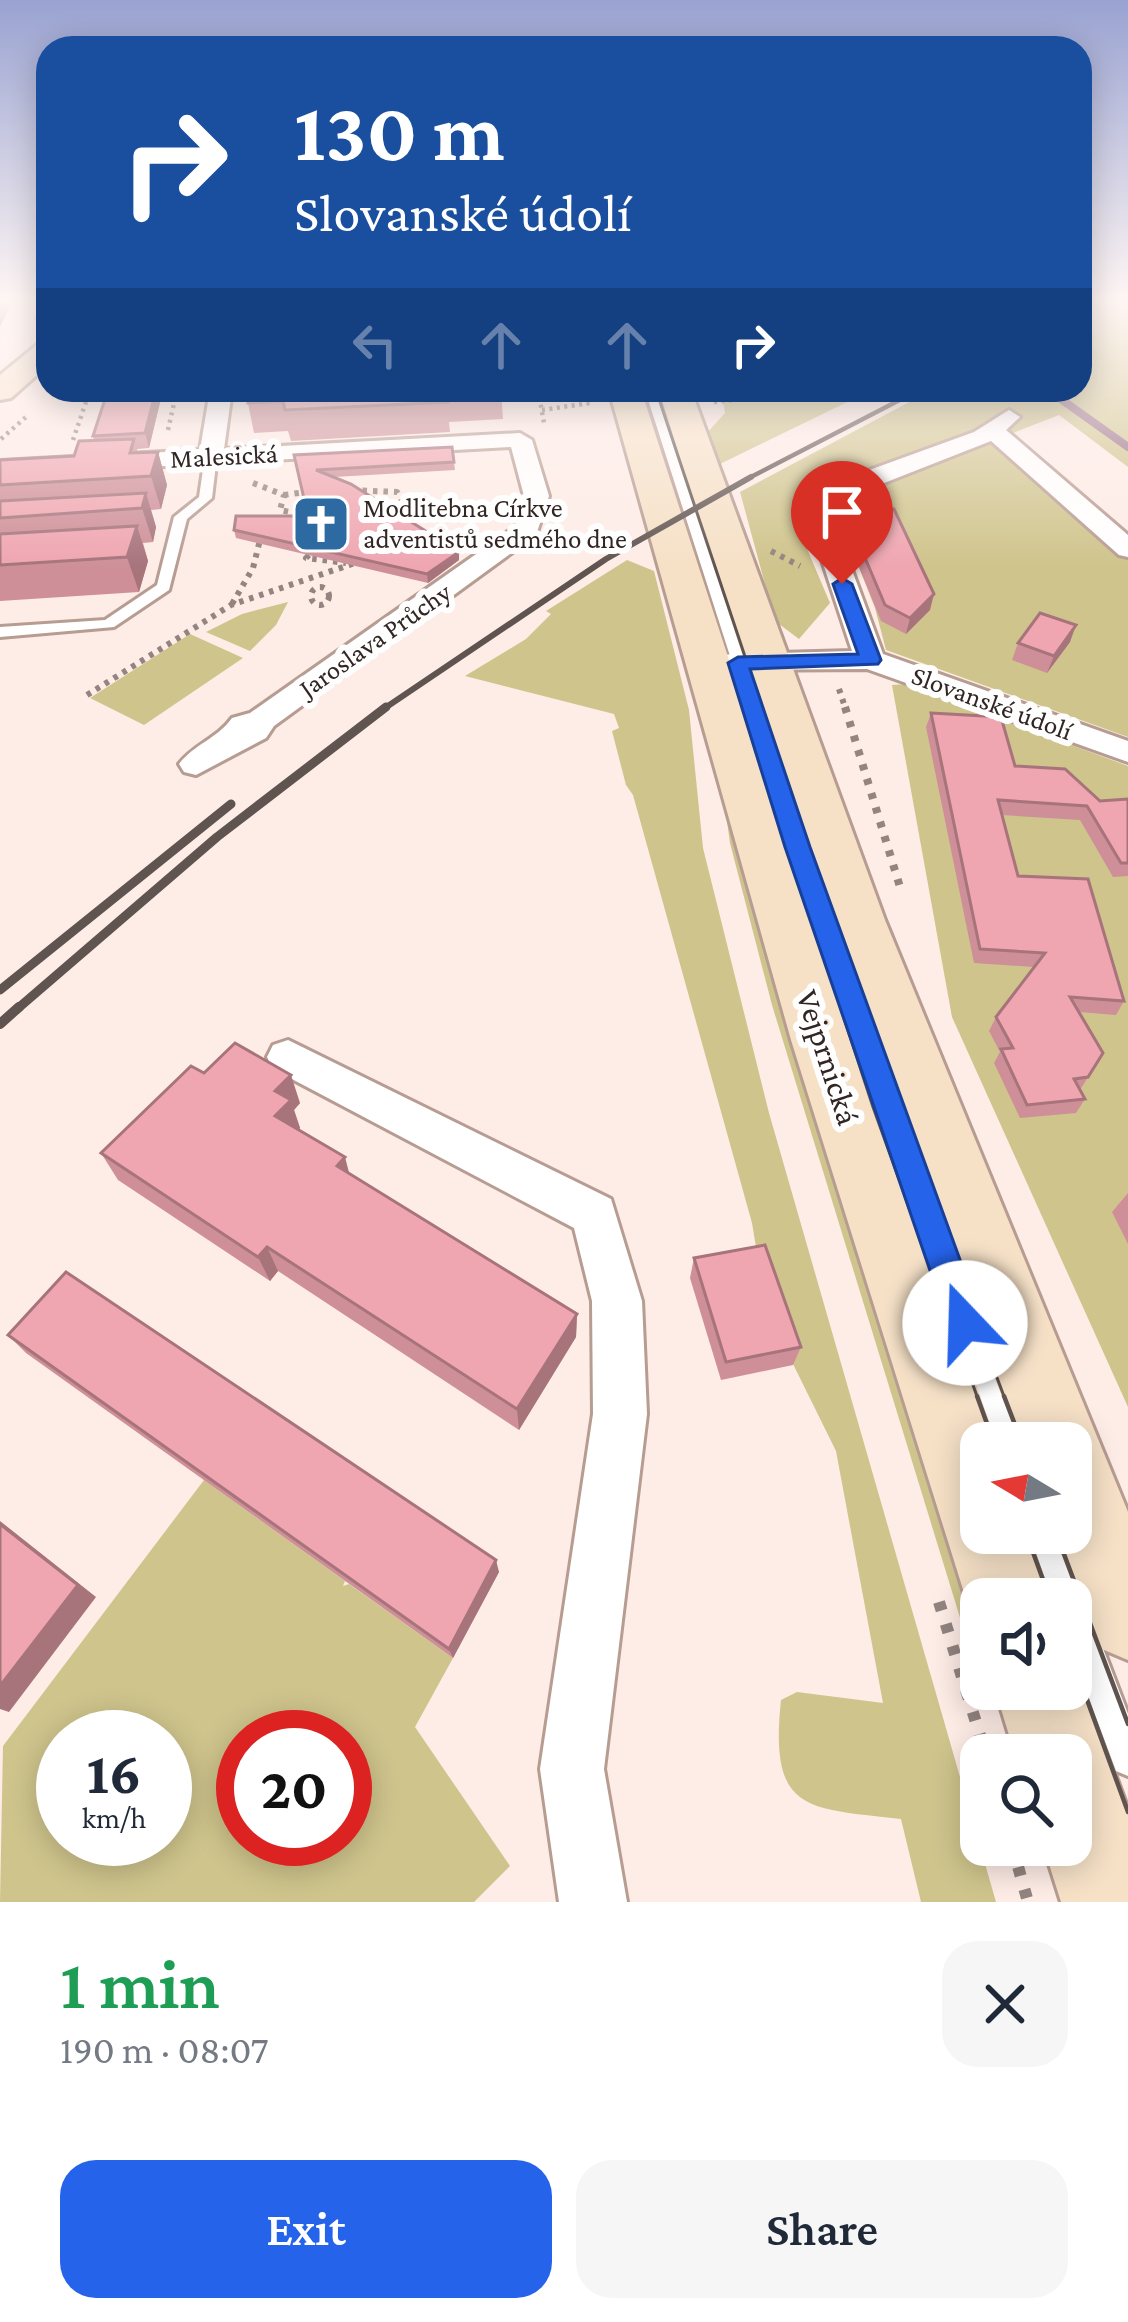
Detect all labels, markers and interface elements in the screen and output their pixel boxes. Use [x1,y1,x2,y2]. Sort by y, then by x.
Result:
icon: right [96,84,252,240]
text: 130 m [294,85,505,178]
text: Slovanské údolí [294,183,631,243]
icon: left [342,312,408,378]
icon: ahead [468,312,534,378]
icon: ahead [594,312,660,378]
icon: right [720,312,786,378]
street label: Malesická [169,438,279,474]
pin [791,461,893,584]
icon: arrive [809,479,875,545]
church icon: Modlitebna Církve adventistů sedmého dne [290,493,352,555]
place label: Modlitebna Církve adventistů sedmého dne [363,493,627,554]
street label: Jaroslava Průchy [291,576,457,705]
street label: Slovanské údolí [908,660,1077,746]
street label: Vejprnická [789,985,868,1129]
position arrow [902,1260,1028,1386]
north arrow [960,1422,1092,1554]
map controls [960,1422,1092,1866]
button: sound [960,1578,1092,1710]
speed limit sign: 20 [216,1710,372,1866]
button: search [960,1734,1092,1866]
text: 16 [86,1739,142,1806]
text: km/h [82,1801,146,1834]
button: close [942,1941,1068,2067]
text: 1 min [60,1943,220,2023]
text: 190 m · 08:07 [60,2028,268,2071]
button: Exit [60,2160,552,2298]
button: Share [576,2160,1068,2298]

